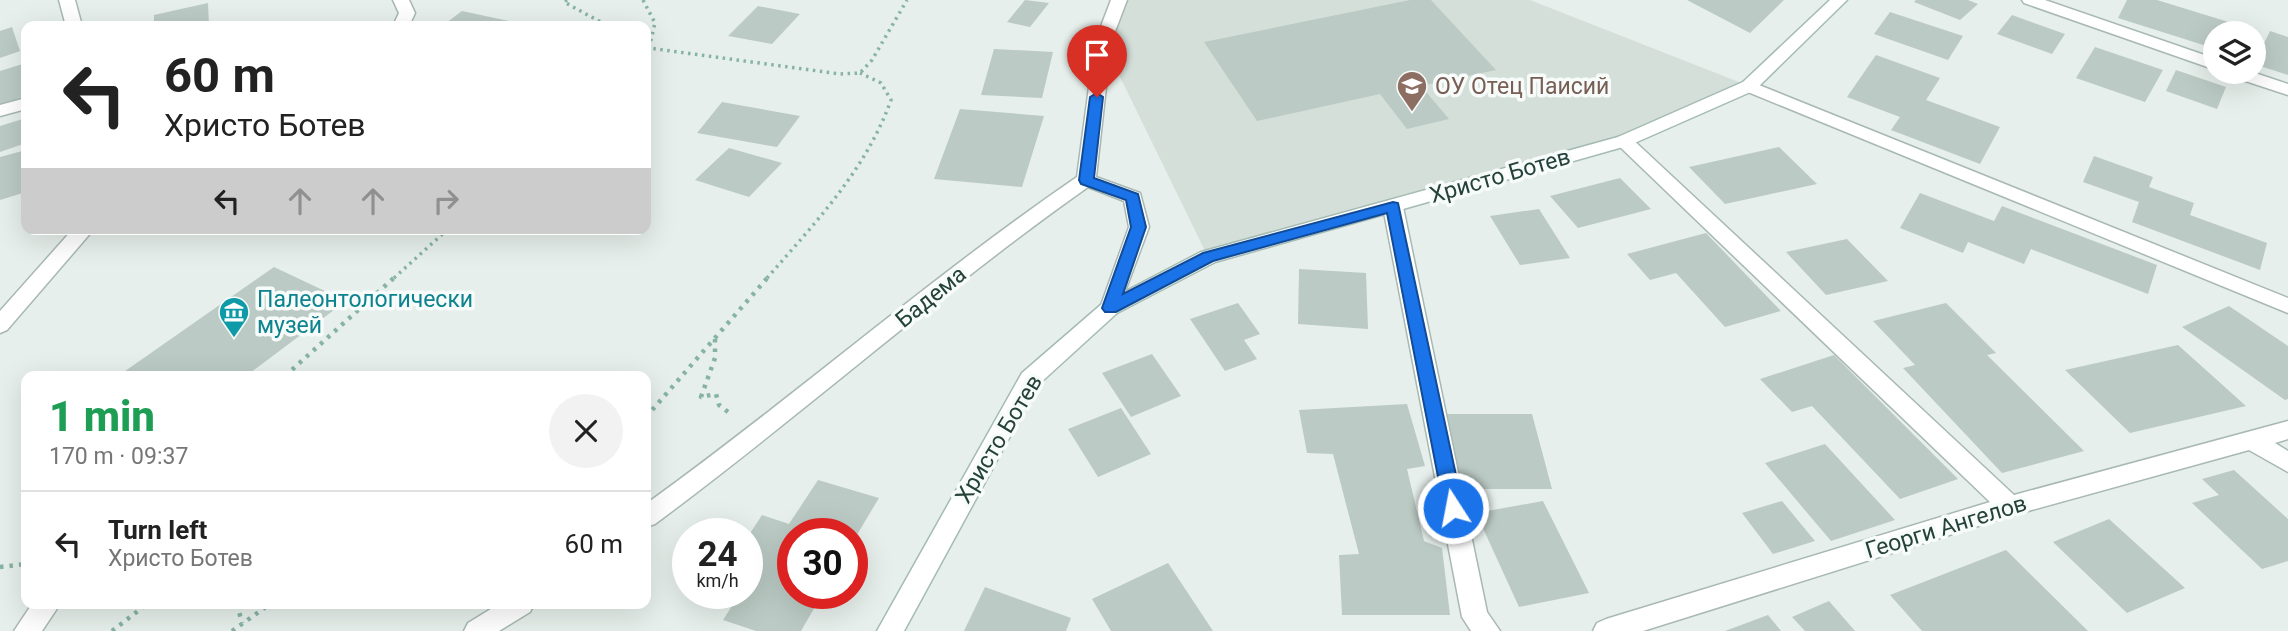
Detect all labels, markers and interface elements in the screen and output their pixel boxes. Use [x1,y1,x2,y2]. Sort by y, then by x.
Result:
map controls [2203,21,2266,84]
button: layers [2203,21,2266,84]
pin [1067,25,1127,97]
icon: arrive [1078,36,1116,74]
text: 60 m [164,47,275,104]
icon: left [49,49,140,140]
school or university icon: ОУ Отец Паисий [1395,69,1429,113]
place label: ОУ Отец Паисий [1435,73,1609,100]
text: Христо Ботев [164,106,366,144]
street label: Христо Ботев [1427,143,1573,209]
icon: left [208,182,246,220]
icon: ahead [281,182,319,220]
icon: ahead [354,182,392,220]
icon: right [427,182,465,220]
street label: Бадема [890,260,972,334]
place label: Палеонтологически музей [257,286,473,339]
museum icon: Палеонтологически музей [217,295,251,339]
street label: Христо Ботев [950,370,1048,508]
text: 1 min [49,392,155,441]
button: close [549,394,623,468]
text: 170 m · 09:37 [49,443,188,470]
position arrow [1416,471,1490,545]
street label: Георги Ангелов [1862,490,2030,564]
text: Turn left [108,515,207,545]
speed limit sign: 30 [777,518,868,609]
icon: left [49,525,87,563]
text: 60 m [565,529,623,559]
text: 24 [697,534,738,575]
text: Христо Ботев [108,545,253,572]
text: km/h [696,570,739,591]

